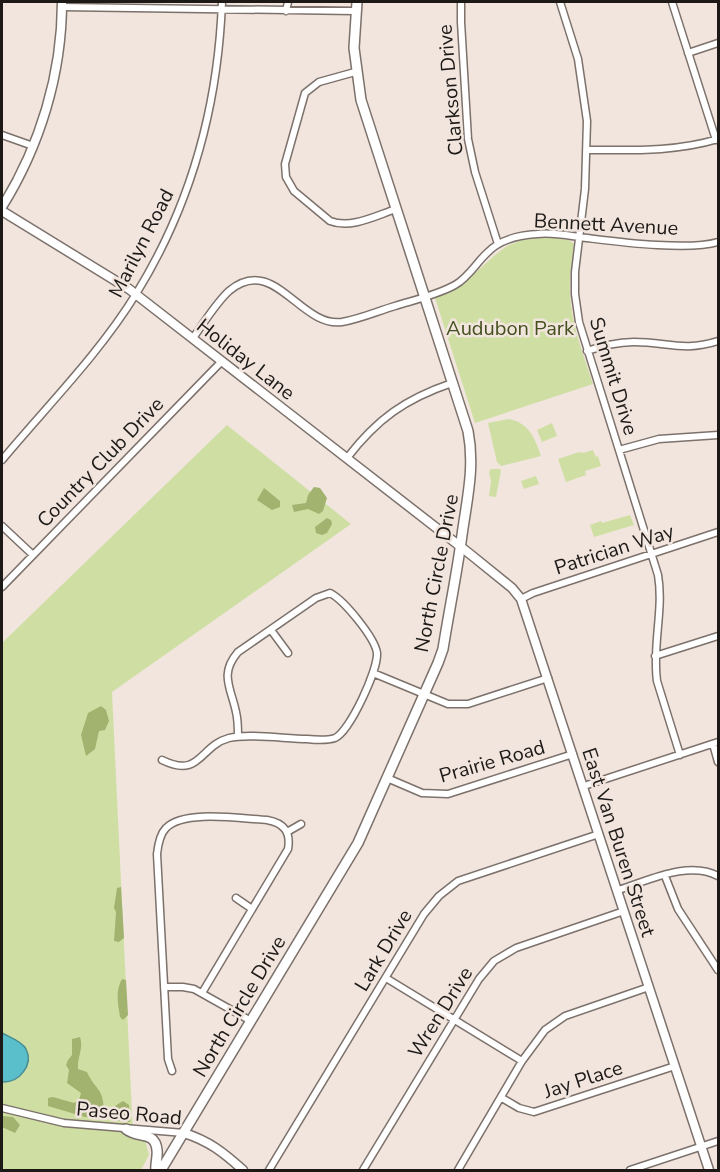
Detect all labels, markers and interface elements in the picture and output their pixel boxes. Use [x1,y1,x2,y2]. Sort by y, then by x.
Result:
street label: Clarkson Drive [431,23,470,157]
street label: Marilyn Road [103,184,180,302]
street label: Bennett Avenue [533,207,679,242]
street label: Holiday Lane [191,312,300,406]
street label: Summit Drive [583,314,644,438]
park label: Audubon Park [446,315,575,342]
street label: Country Club Drive [31,391,170,533]
street label: North Circle Drive [408,492,465,654]
street label: Patrician Way [551,517,678,582]
street label: Prairie Road [436,733,548,789]
street label: East Van Buren Street [575,744,662,941]
street label: Lark Drive [348,904,418,996]
street label: North Circle Drive [187,930,292,1082]
street label: Wren Drive [402,962,479,1063]
street label: Jay Place [539,1054,626,1105]
street label: Paseo Road [75,1095,183,1132]

